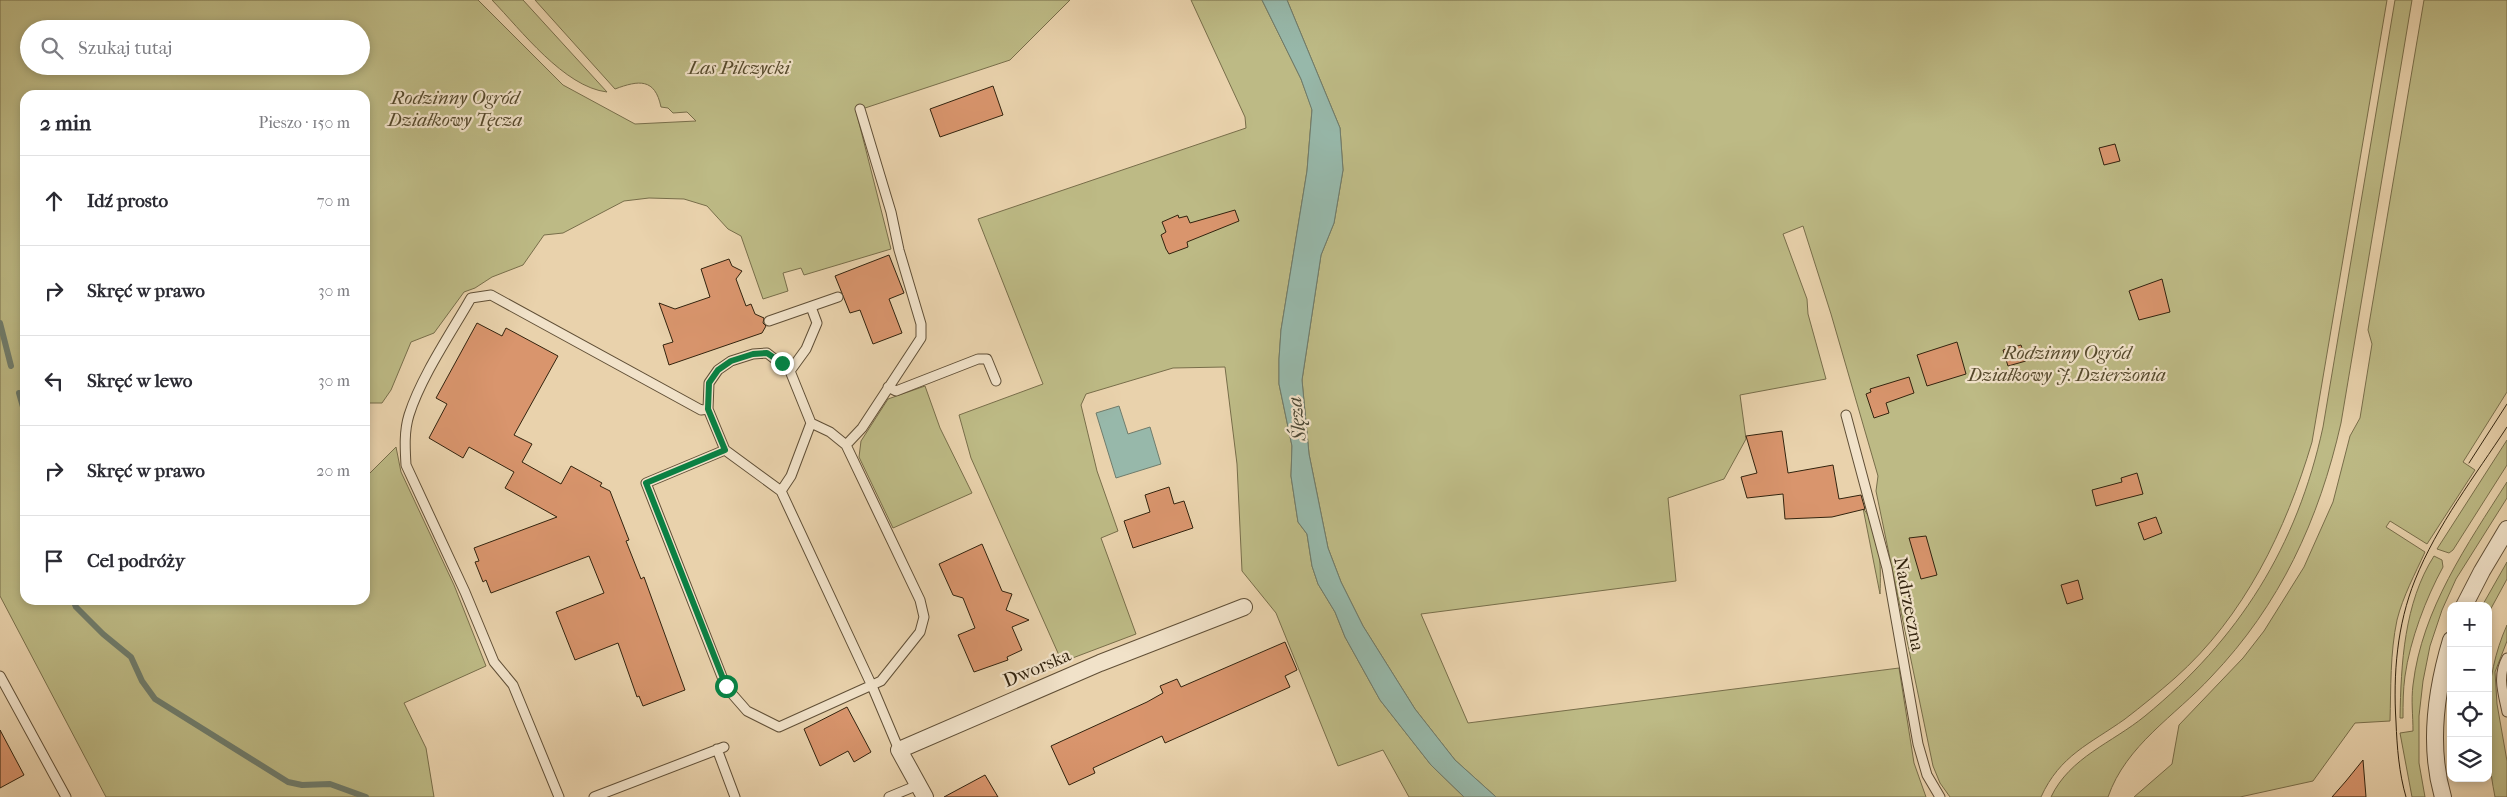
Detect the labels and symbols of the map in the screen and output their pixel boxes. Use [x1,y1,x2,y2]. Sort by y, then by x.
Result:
park label: Las Pilczycki [686,57,791,79]
park label: Rodzinny Ogród Działkowy Tęcza [386,87,522,131]
park label: Rodzinny Ogród Działkowy J. Dzierżonia [1966,342,2166,386]
route end [771,352,794,375]
water label: Ślęza [1282,396,1311,444]
street label: Nadrzeczna [1889,555,1929,653]
street label: Dworska [1000,644,1074,692]
route start [715,675,738,698]

